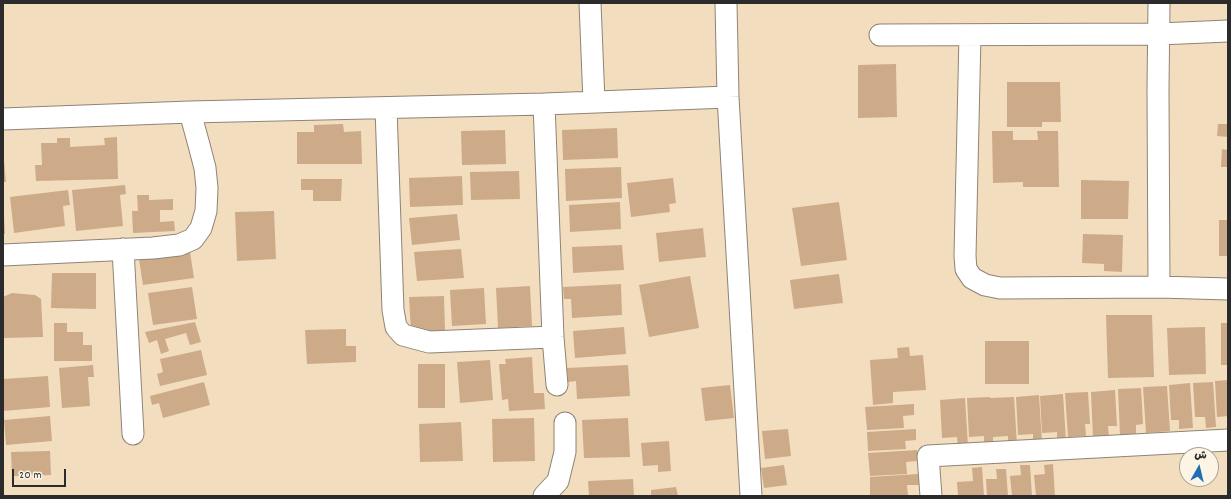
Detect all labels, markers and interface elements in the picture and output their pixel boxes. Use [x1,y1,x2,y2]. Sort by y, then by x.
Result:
north arrow [1179,447,1219,487]
text: ش [1193,447,1208,465]
scale bar [14,461,68,487]
text: 20 m [19,467,42,484]

